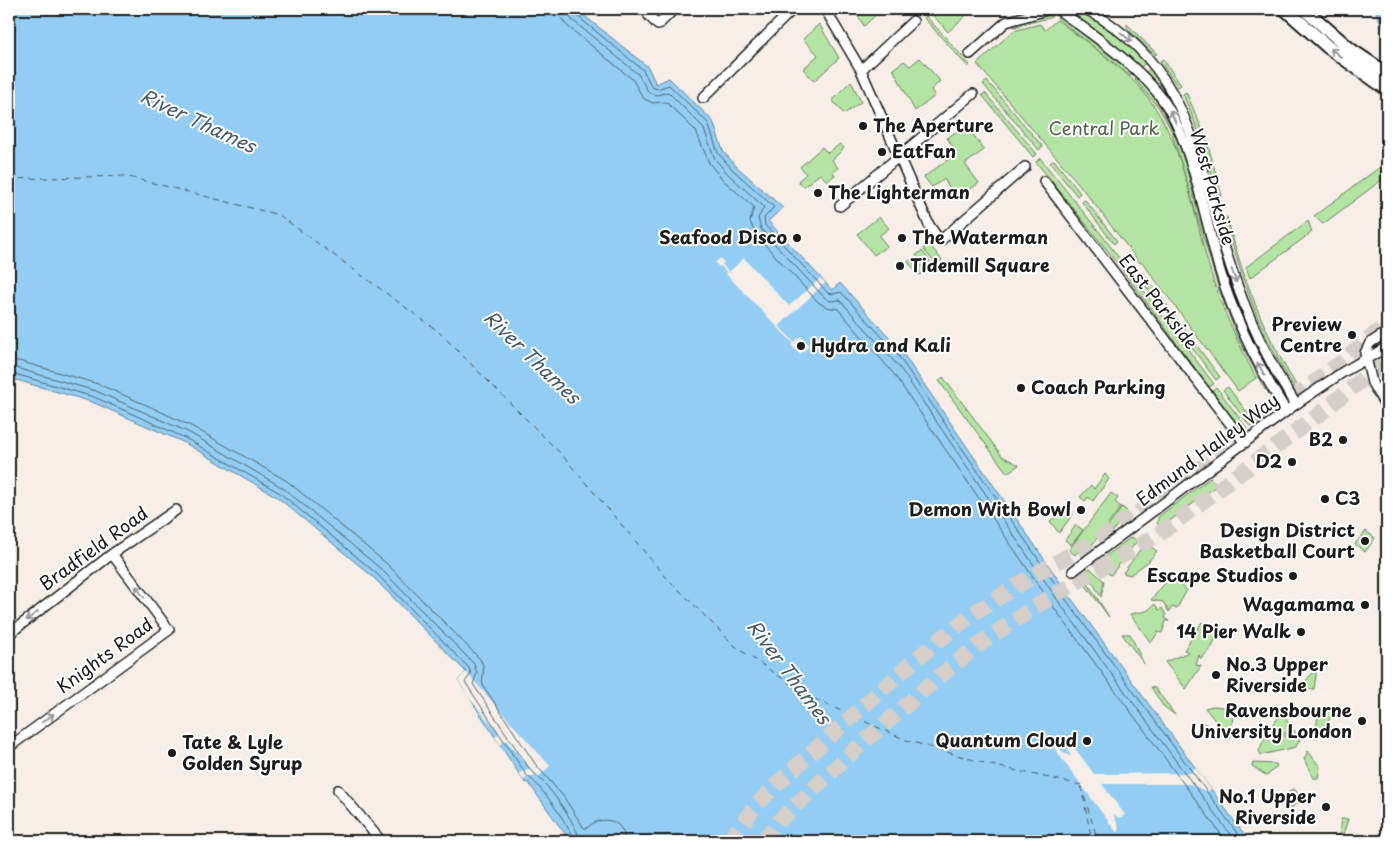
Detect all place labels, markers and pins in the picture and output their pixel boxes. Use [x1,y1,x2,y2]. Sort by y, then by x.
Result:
place label: The Aperture [873,111,994,138]
marker: The Aperture [857,120,869,132]
place label: EatFan [892,137,956,164]
marker: EatFan [876,146,888,158]
place label: The Lighterman [828,178,970,205]
marker: The Lighterman [812,187,824,199]
place label: Seafood Disco [659,223,787,250]
place label: The Waterman [912,223,1048,250]
marker: Seafood Disco [791,232,803,244]
marker: The Waterman [896,232,908,244]
place label: Tidemill Square [910,251,1050,278]
marker: Tidemill Square [894,260,906,272]
place label: Preview Centre [1272,310,1342,358]
marker: Preview Centre [1346,329,1358,341]
place label: Hydra and Kali [811,331,951,358]
marker: Hydra and Kali [795,340,807,352]
place label: Coach Parking [1031,373,1166,400]
marker: Coach Parking [1015,382,1027,394]
place label: B2 [1309,425,1333,452]
marker: B2 [1337,434,1349,446]
place label: D2 [1256,447,1282,474]
marker: D2 [1286,456,1298,468]
place label: C3 [1335,484,1360,511]
marker: C3 [1319,493,1331,505]
place label: Demon With Bowl [908,495,1071,522]
marker: Demon With Bowl [1075,504,1087,516]
place label: Design District Basketball Court [1199,516,1355,564]
marker: Design District Basketball Court [1359,535,1371,547]
place label: Escape Studios [1147,561,1283,588]
marker: Escape Studios [1287,570,1299,582]
place label: Wagamama [1243,590,1355,617]
marker: Wagamama [1359,599,1371,611]
place label: 14 Pier Walk [1176,617,1291,644]
marker: 14 Pier Walk [1295,626,1307,638]
place label: No.3 Upper Riverside [1226,650,1329,698]
marker: No.3 Upper Riverside [1210,669,1222,681]
place label: Ravensbourne University London [1191,696,1352,744]
marker: Ravensbourne University London [1356,715,1368,727]
place label: Quantum Cloud [935,726,1077,753]
place label: Tate & Lyle Golden Syrup [182,728,302,776]
marker: Quantum Cloud [1081,735,1093,747]
marker: Tate & Lyle Golden Syrup [166,747,178,759]
place label: No.1 Upper Riverside [1219,782,1317,830]
marker: No.1 Upper Riverside [1320,801,1332,813]

